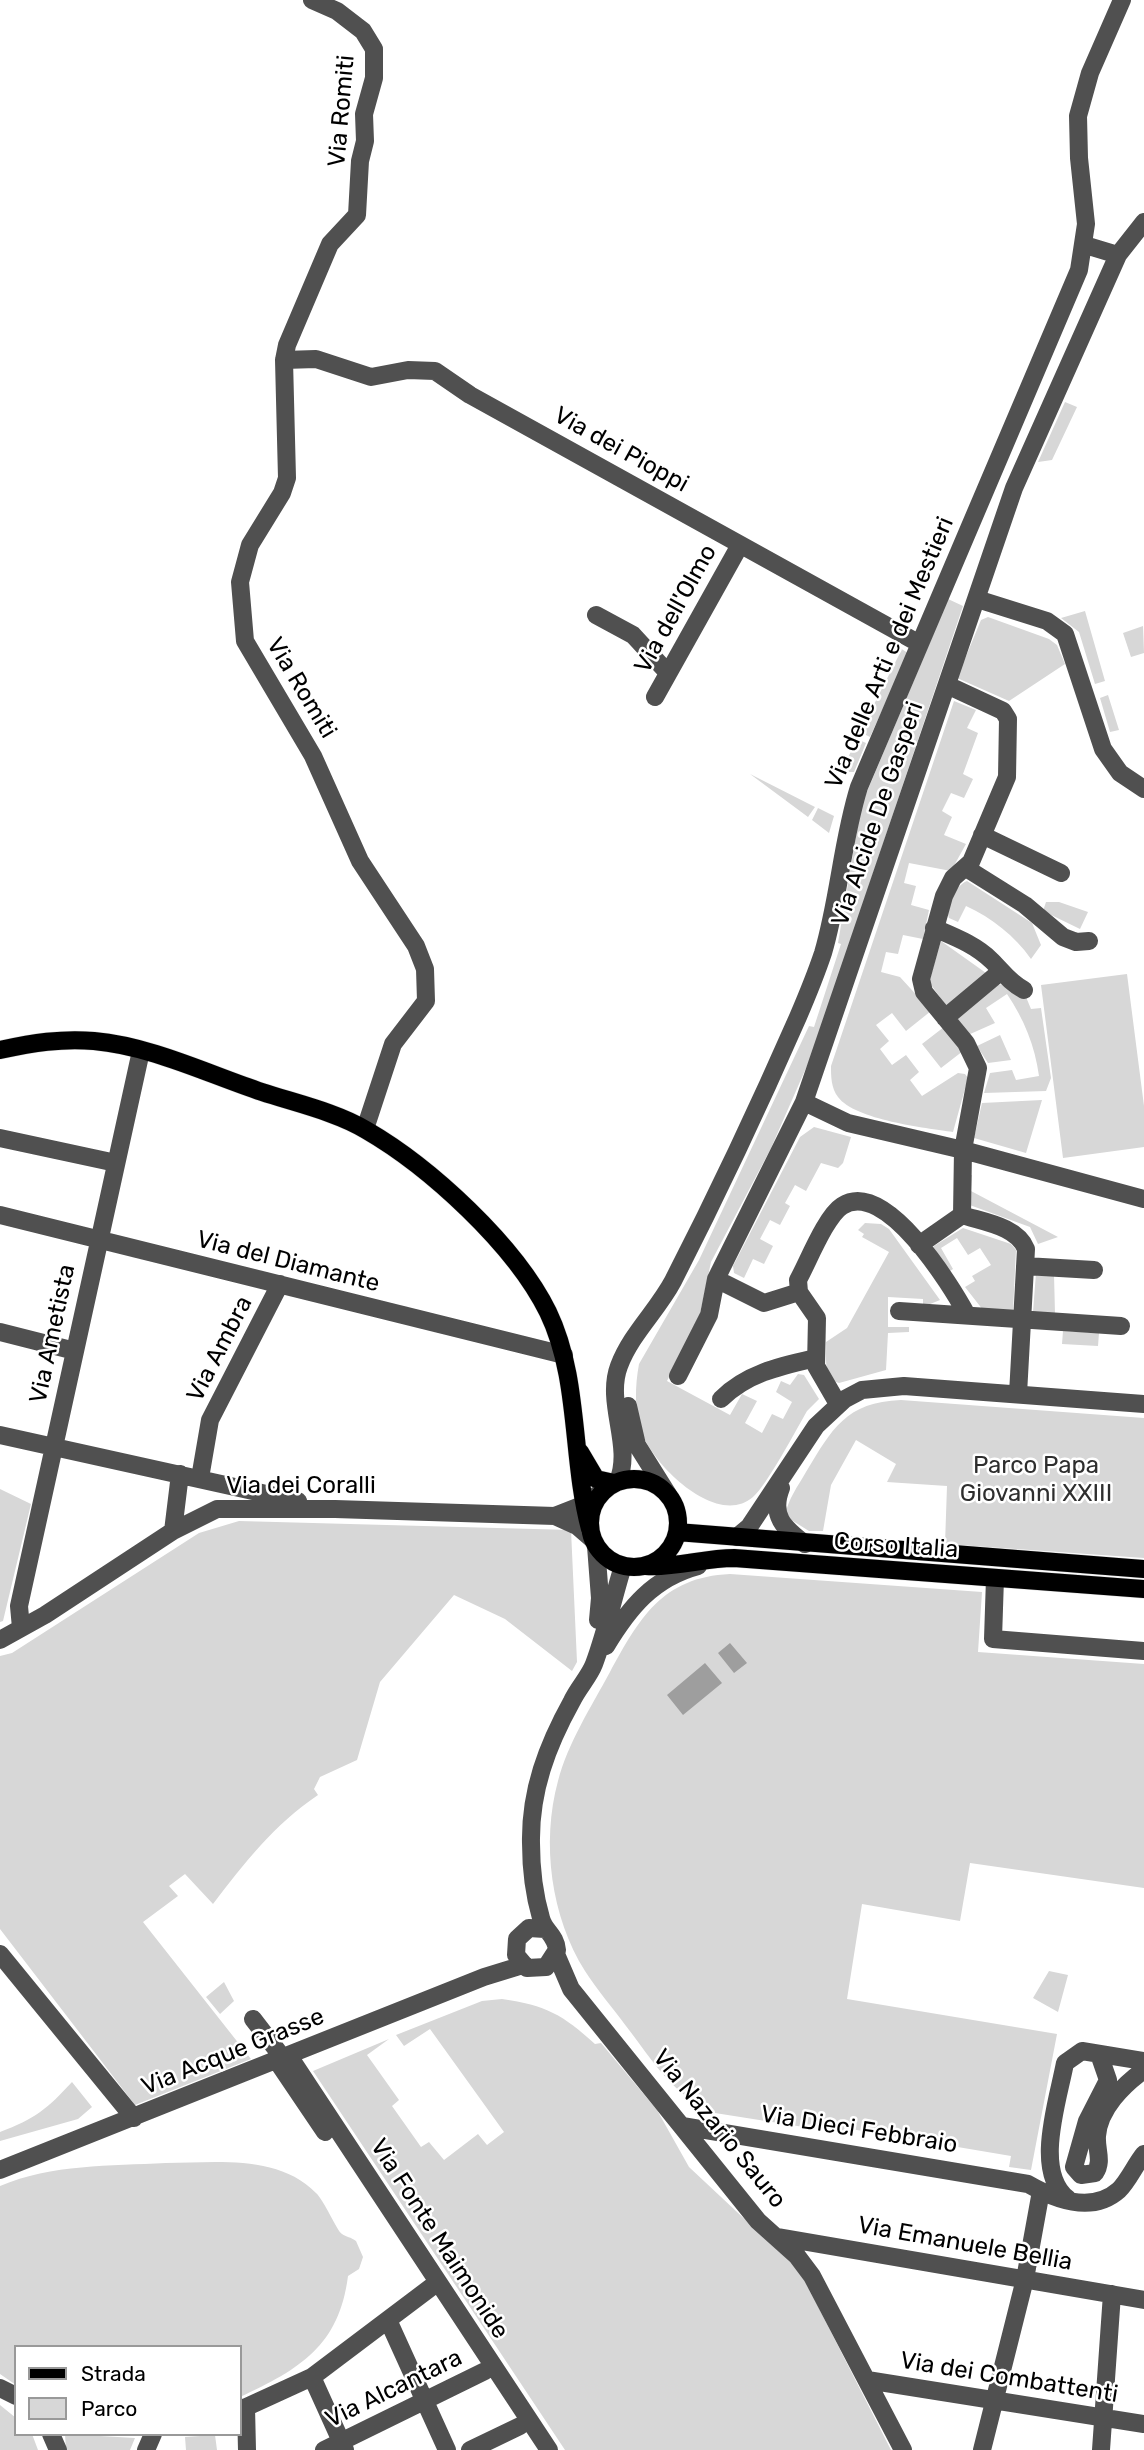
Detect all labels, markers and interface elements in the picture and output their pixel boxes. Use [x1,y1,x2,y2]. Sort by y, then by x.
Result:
street label: Via Romiti [323,54,361,168]
street label: Via dei Pioppi [549,401,693,499]
street label: Via delle Arti e dei Mestieri [820,513,960,793]
street label: Via dell'Olmo [629,540,723,678]
street label: Via Romiti [260,632,342,744]
street label: Via Alcide De Gasperi [826,698,930,930]
street label: Via del Diamante [194,1225,382,1299]
street label: Via Ametista [24,1262,82,1406]
street label: Via Ambra [181,1291,259,1407]
park label: Parco Papa Giovanni XXIII [960,1452,1112,1508]
street label: Via dei Coralli [226,1472,376,1500]
street label: Corso Italia [833,1527,959,1565]
street label: Via Acque Grasse [138,2002,328,2102]
street label: Via Nazario Sauro [646,2044,792,2214]
street label: Via Dieci Febbraio [759,2100,959,2160]
street label: Via Fonte Maimonide [364,2134,514,2344]
street label: Via Emanuele Bellia [855,2211,1075,2277]
street label: Via Alcantara [321,2344,467,2434]
legend [14,2345,242,2436]
street label: Via dei Combattenti [898,2347,1120,2409]
text: Strada [81,2361,146,2386]
text: Parco [81,2396,137,2421]

